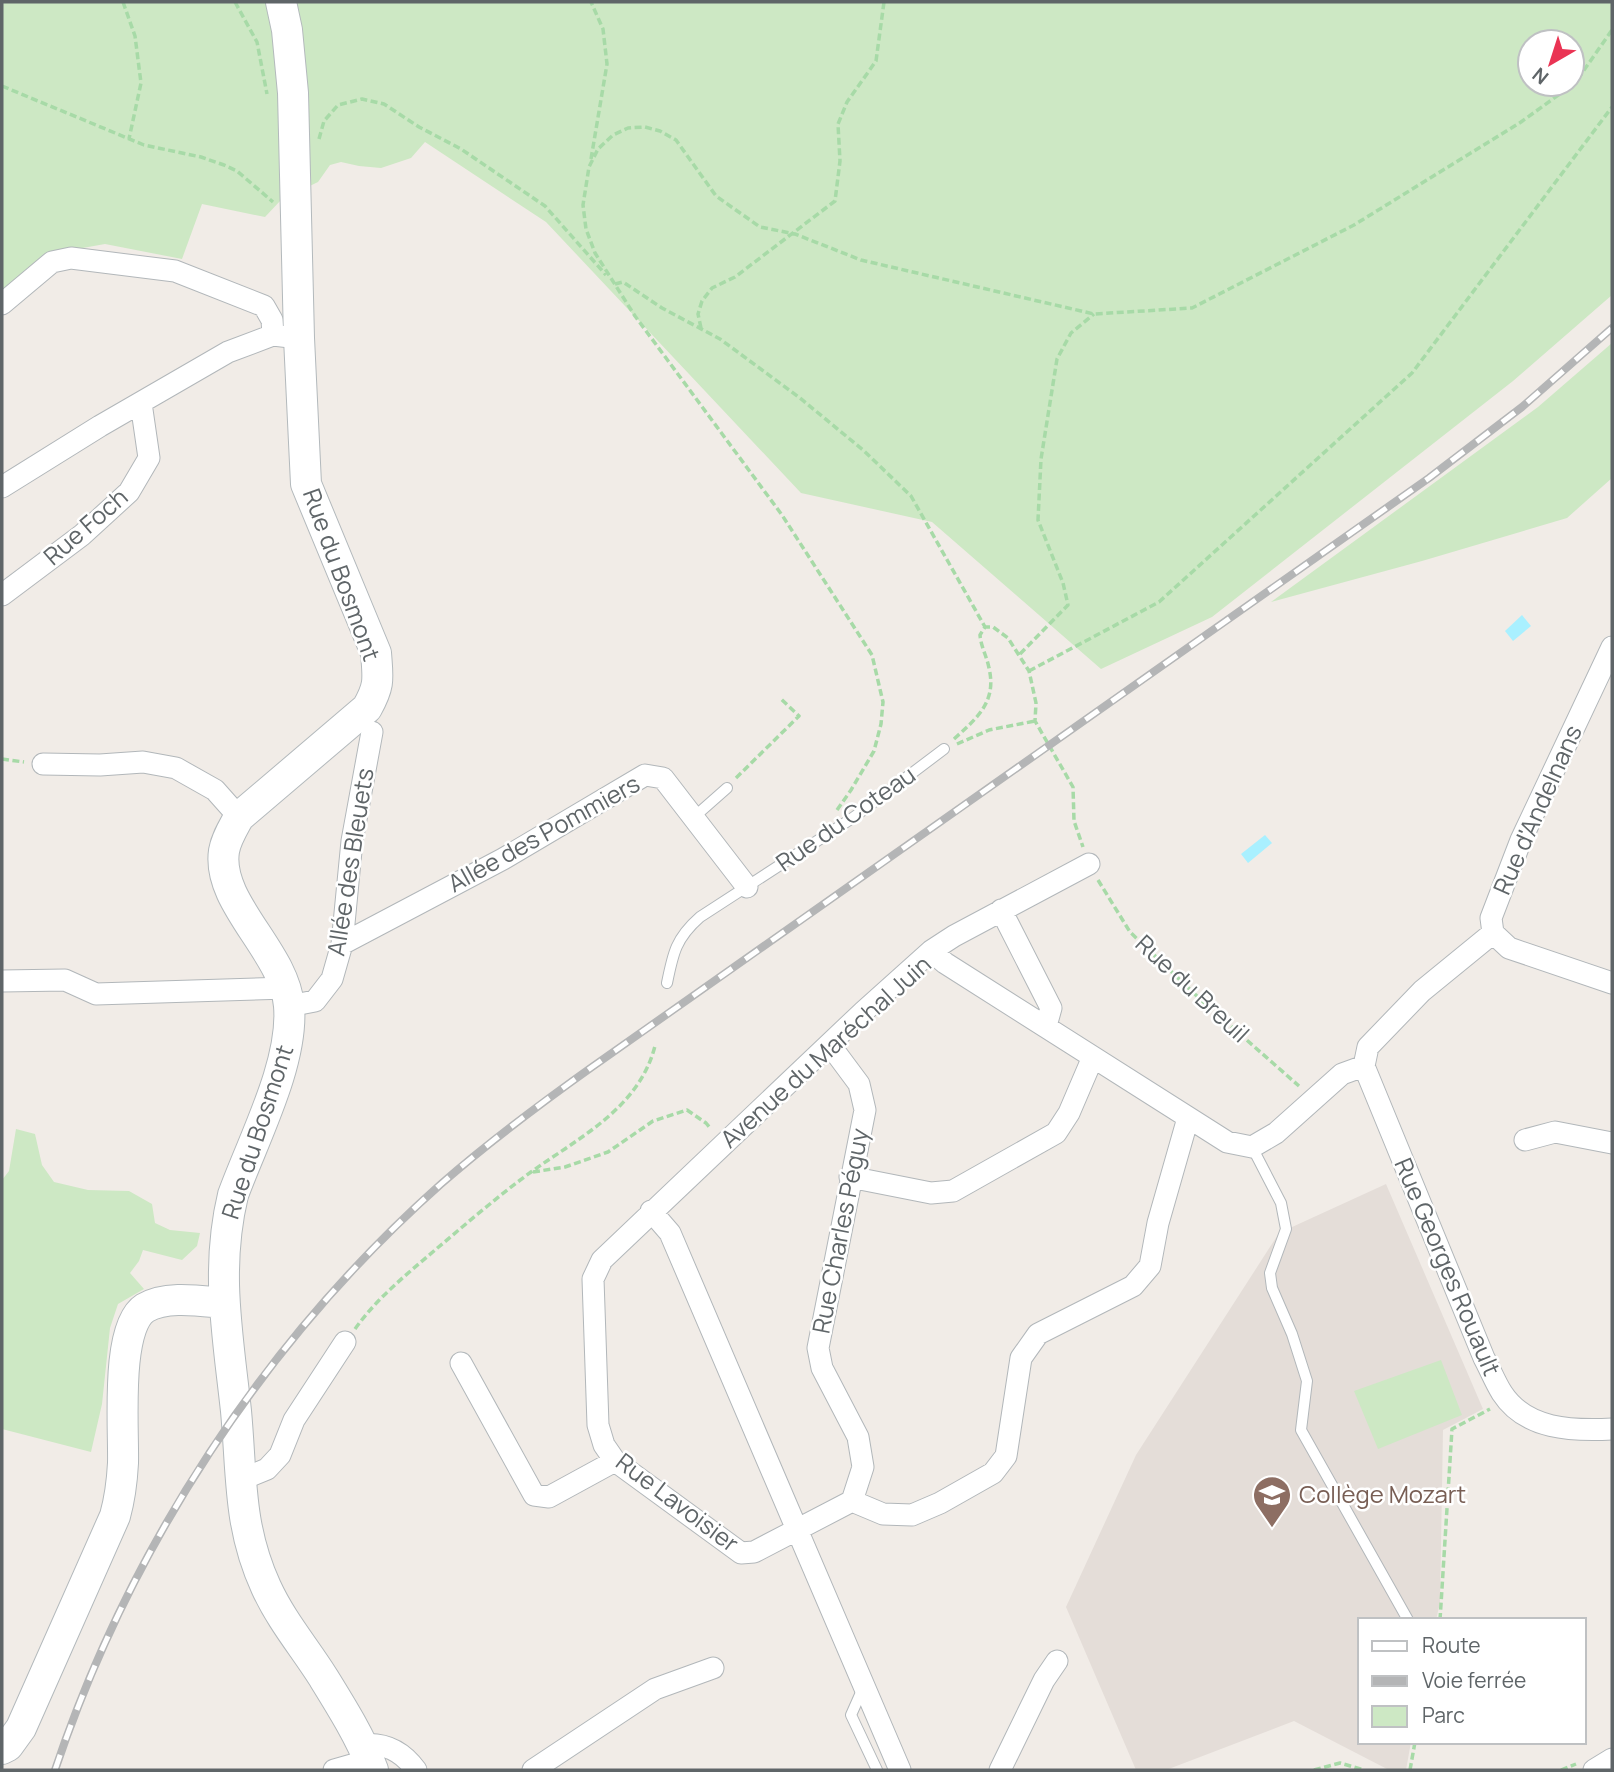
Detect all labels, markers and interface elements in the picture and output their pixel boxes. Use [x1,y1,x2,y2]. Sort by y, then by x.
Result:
north arrow [1516,28,1586,98]
text: N [1527,62,1554,91]
street label: Rue Foch [36,480,134,572]
street label: Rue du Bosmont [296,484,389,665]
street label: Rue d'Andelnans [1484,719,1589,899]
street label: Rue du Coteau [769,757,922,878]
street label: Allée des Bleuets [318,765,381,958]
street label: Allée des Pommiers [441,766,645,899]
street label: Rue du Breuil [1129,927,1257,1049]
street label: Avenue du Maréchal Juin [713,947,937,1154]
street label: Rue du Bosmont [213,1040,300,1223]
street label: Rue Charles Péguy [803,1125,876,1336]
street label: Rue Georges Rouault [1388,1152,1509,1380]
street label: Rue Lavoisier [610,1445,746,1559]
school or university icon: Collège Mozart [1251,1474,1293,1529]
place label: Collège Mozart [1299,1477,1466,1510]
legend [1358,1618,1586,1744]
text: Route [1422,1631,1480,1659]
text: Voie ferrée [1422,1666,1526,1694]
text: Parc [1422,1701,1465,1729]

